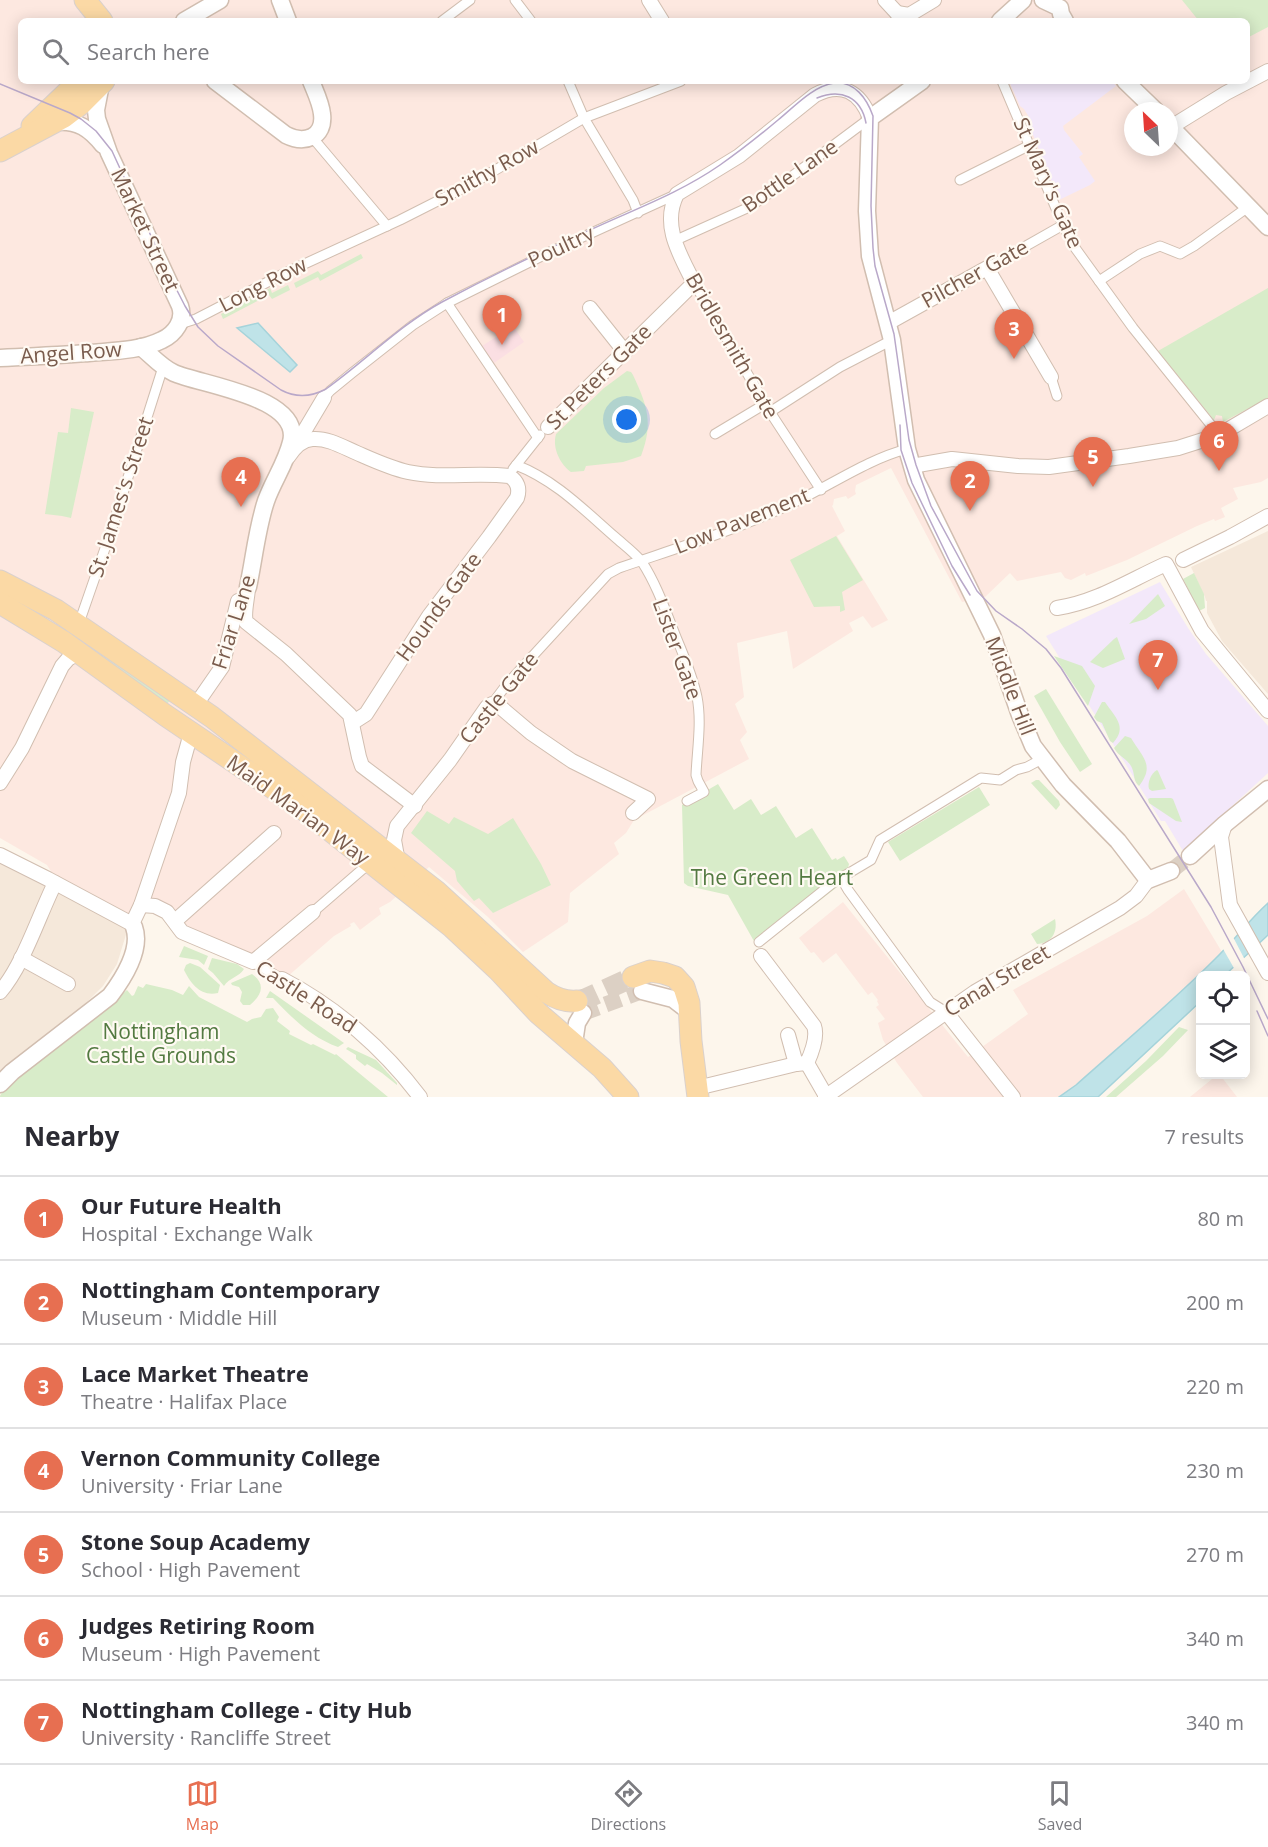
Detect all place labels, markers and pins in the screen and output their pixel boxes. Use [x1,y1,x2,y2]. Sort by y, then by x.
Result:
pin: 1 [482,296,522,345]
pin: 3 [994,310,1034,359]
pin: 6 [1200,422,1238,471]
pin: 5 [1074,438,1112,487]
pin: 4 [222,458,260,507]
pin: 2 [950,462,990,511]
pin: 7 [1138,640,1178,690]

